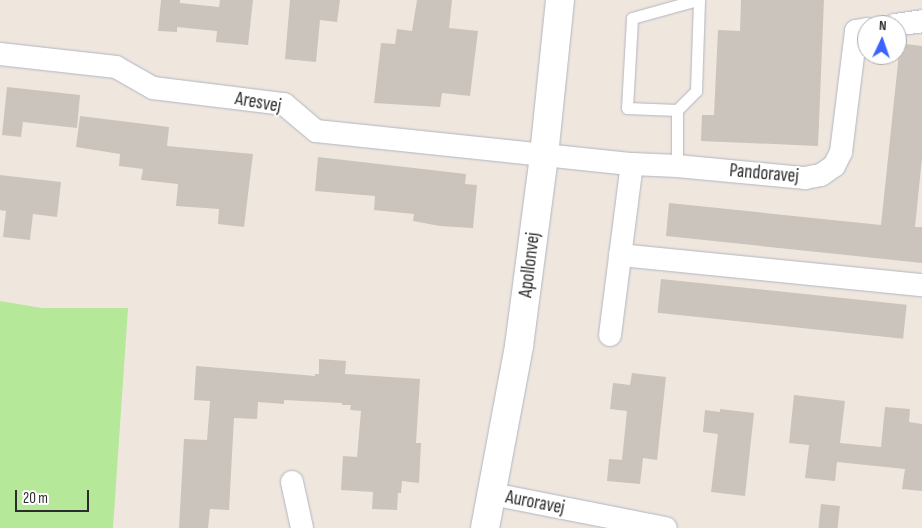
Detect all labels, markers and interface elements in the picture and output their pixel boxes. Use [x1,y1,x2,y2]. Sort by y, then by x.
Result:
north arrow [857,15,907,65]
text: N [879,17,887,34]
street label: Aresvej [233,88,283,118]
street label: Pandoravej [728,160,800,188]
street label: Apollonvej [515,231,545,299]
scale bar [18,480,91,512]
street label: Auroravej [504,486,566,520]
text: 20 m [23,489,48,508]

